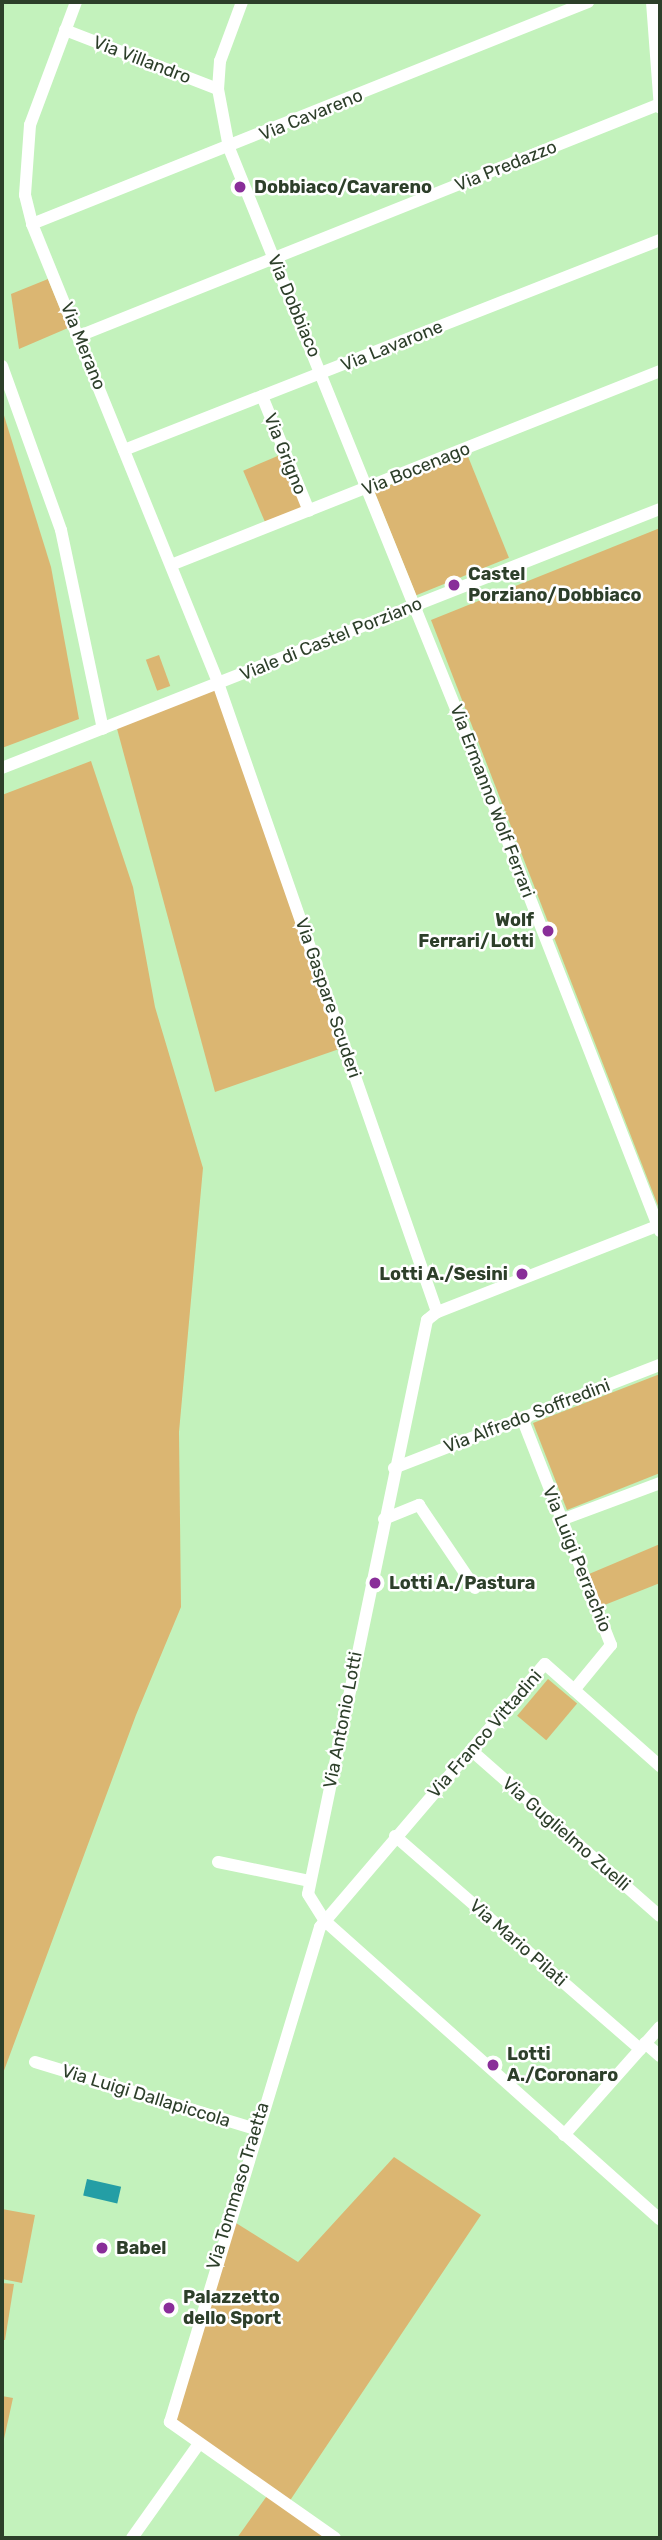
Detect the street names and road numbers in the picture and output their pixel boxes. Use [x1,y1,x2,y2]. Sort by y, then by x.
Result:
street label: Via Villandro [90,31,194,89]
street label: Via Cavareno [256,84,366,146]
street label: Via Predazzo [452,136,560,196]
street label: Via Dobbiaco [263,252,325,360]
street label: Via Merano [56,299,110,393]
street label: Via Lavarone [338,316,446,376]
street label: Via Grigno [259,410,311,498]
street label: Via Bocenago [359,437,473,501]
street label: Viale di Castel Porziano [237,593,425,685]
street label: Via Ermanno Wolf Ferrari [445,701,539,901]
street label: Via Gaspare Scuderi [291,915,365,1081]
street label: Via Alfredo Soffredini [441,1374,613,1458]
street label: Via Luigi Perrachio [538,1483,616,1635]
street label: Via Antonio Lotti [319,1650,367,1790]
street label: Via Franco Vittadini [423,1665,547,1803]
street label: Via Guglielmo Zuelli [498,1772,634,1896]
street label: Via Mario Pilati [465,1895,571,1991]
street label: Via Luigi Dallapiccola [59,2060,233,2132]
street label: Via Tommaso Traetta [202,2099,274,2273]

